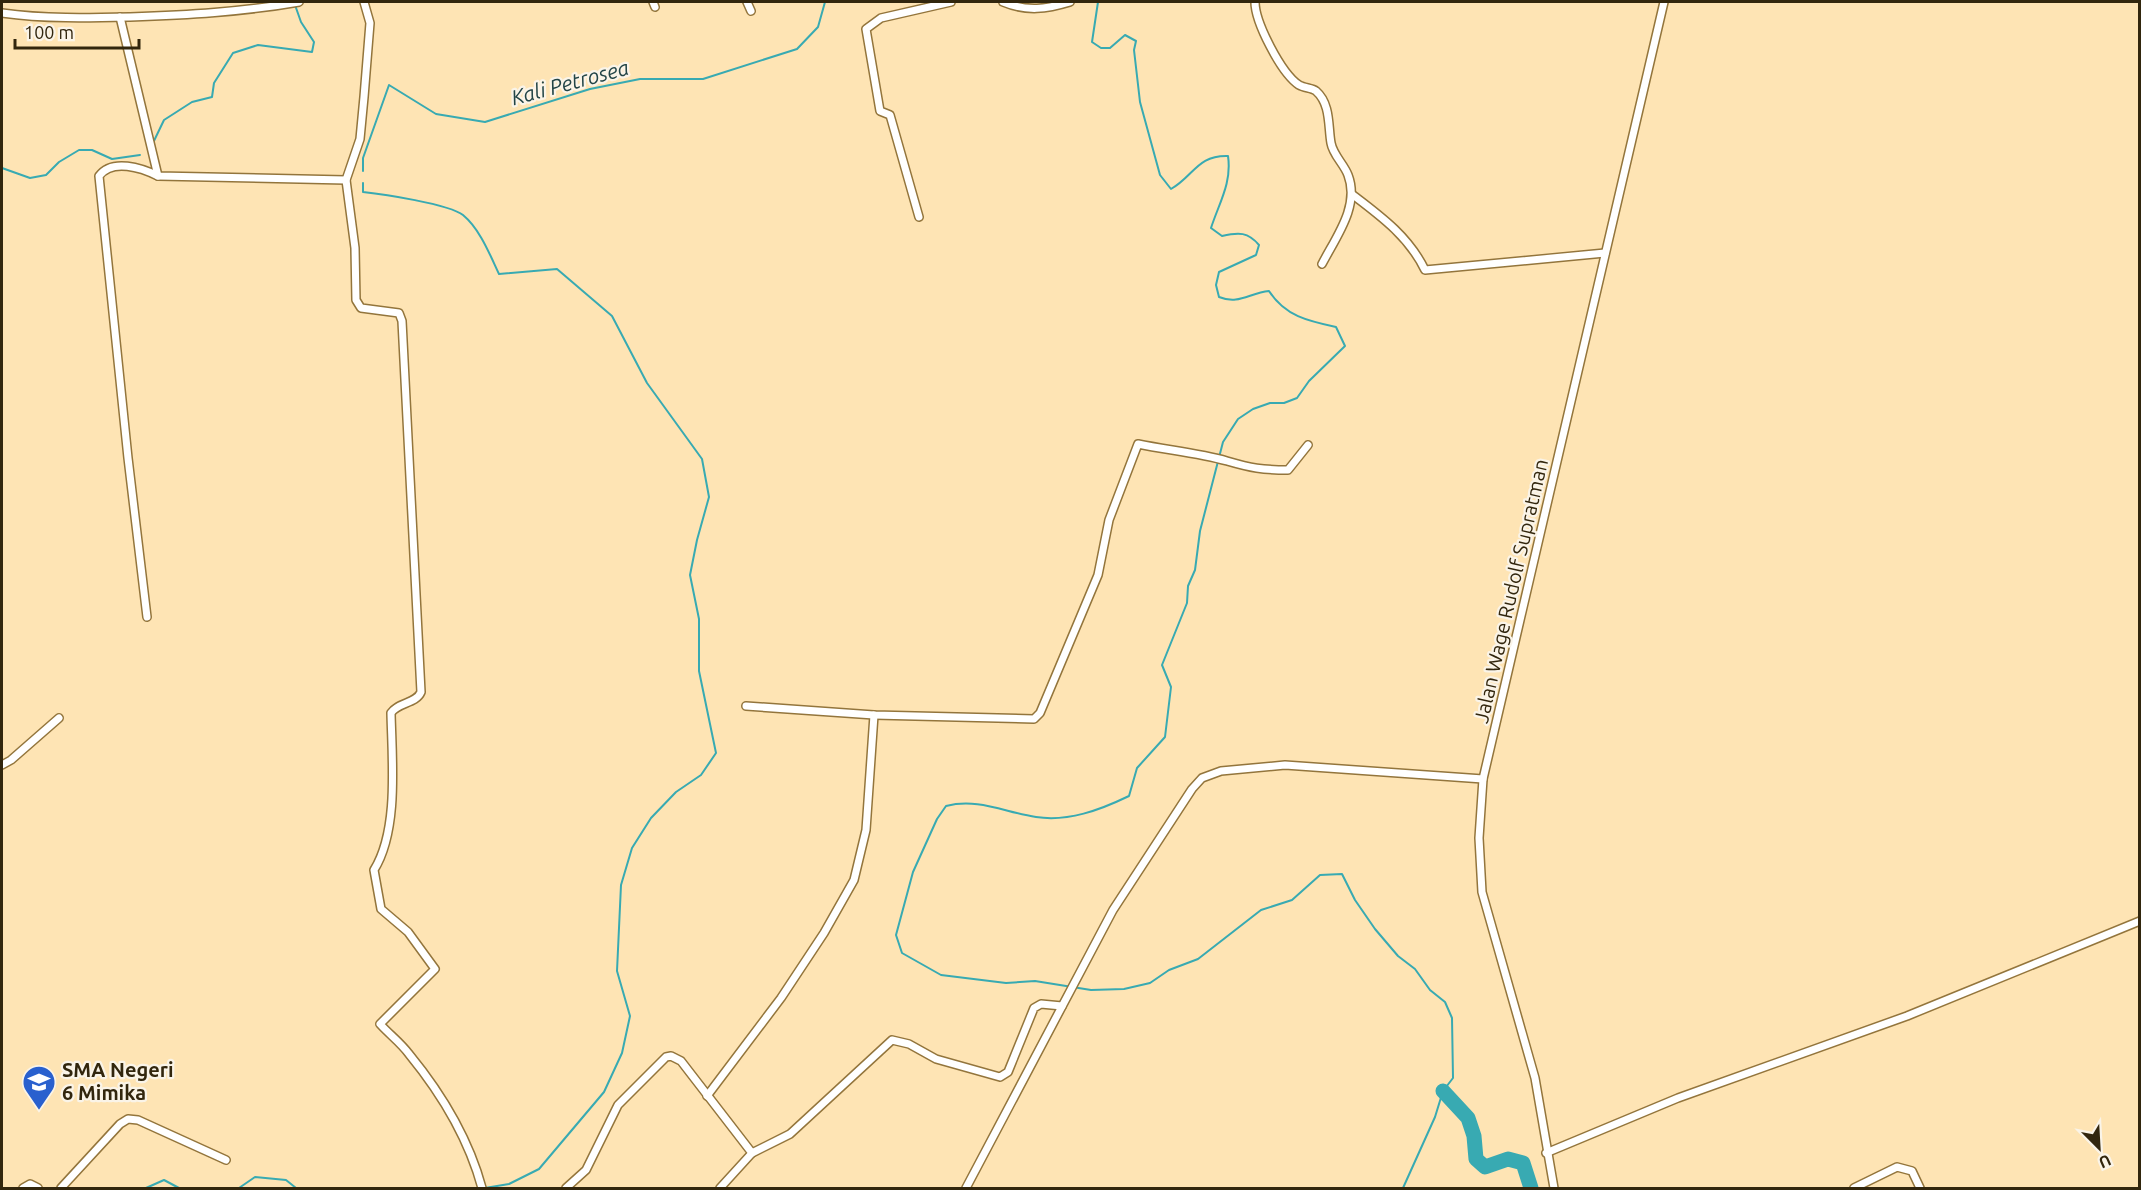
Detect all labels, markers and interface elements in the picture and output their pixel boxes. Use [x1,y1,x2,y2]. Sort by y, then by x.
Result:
scale bar [15,12,140,50]
text: 100 m [24,22,74,42]
water label: Kali Petrosea [508,55,631,109]
street label: Jalan Wage Rudolf Supratman [1469,457,1552,725]
place label: SMA Negeri 6 Mimika [62,1058,173,1104]
school or university icon: SMA Negeri 6 Mimika [21,1064,57,1111]
north arrow [2069,1118,2129,1178]
text: U [2096,1151,2114,1172]

